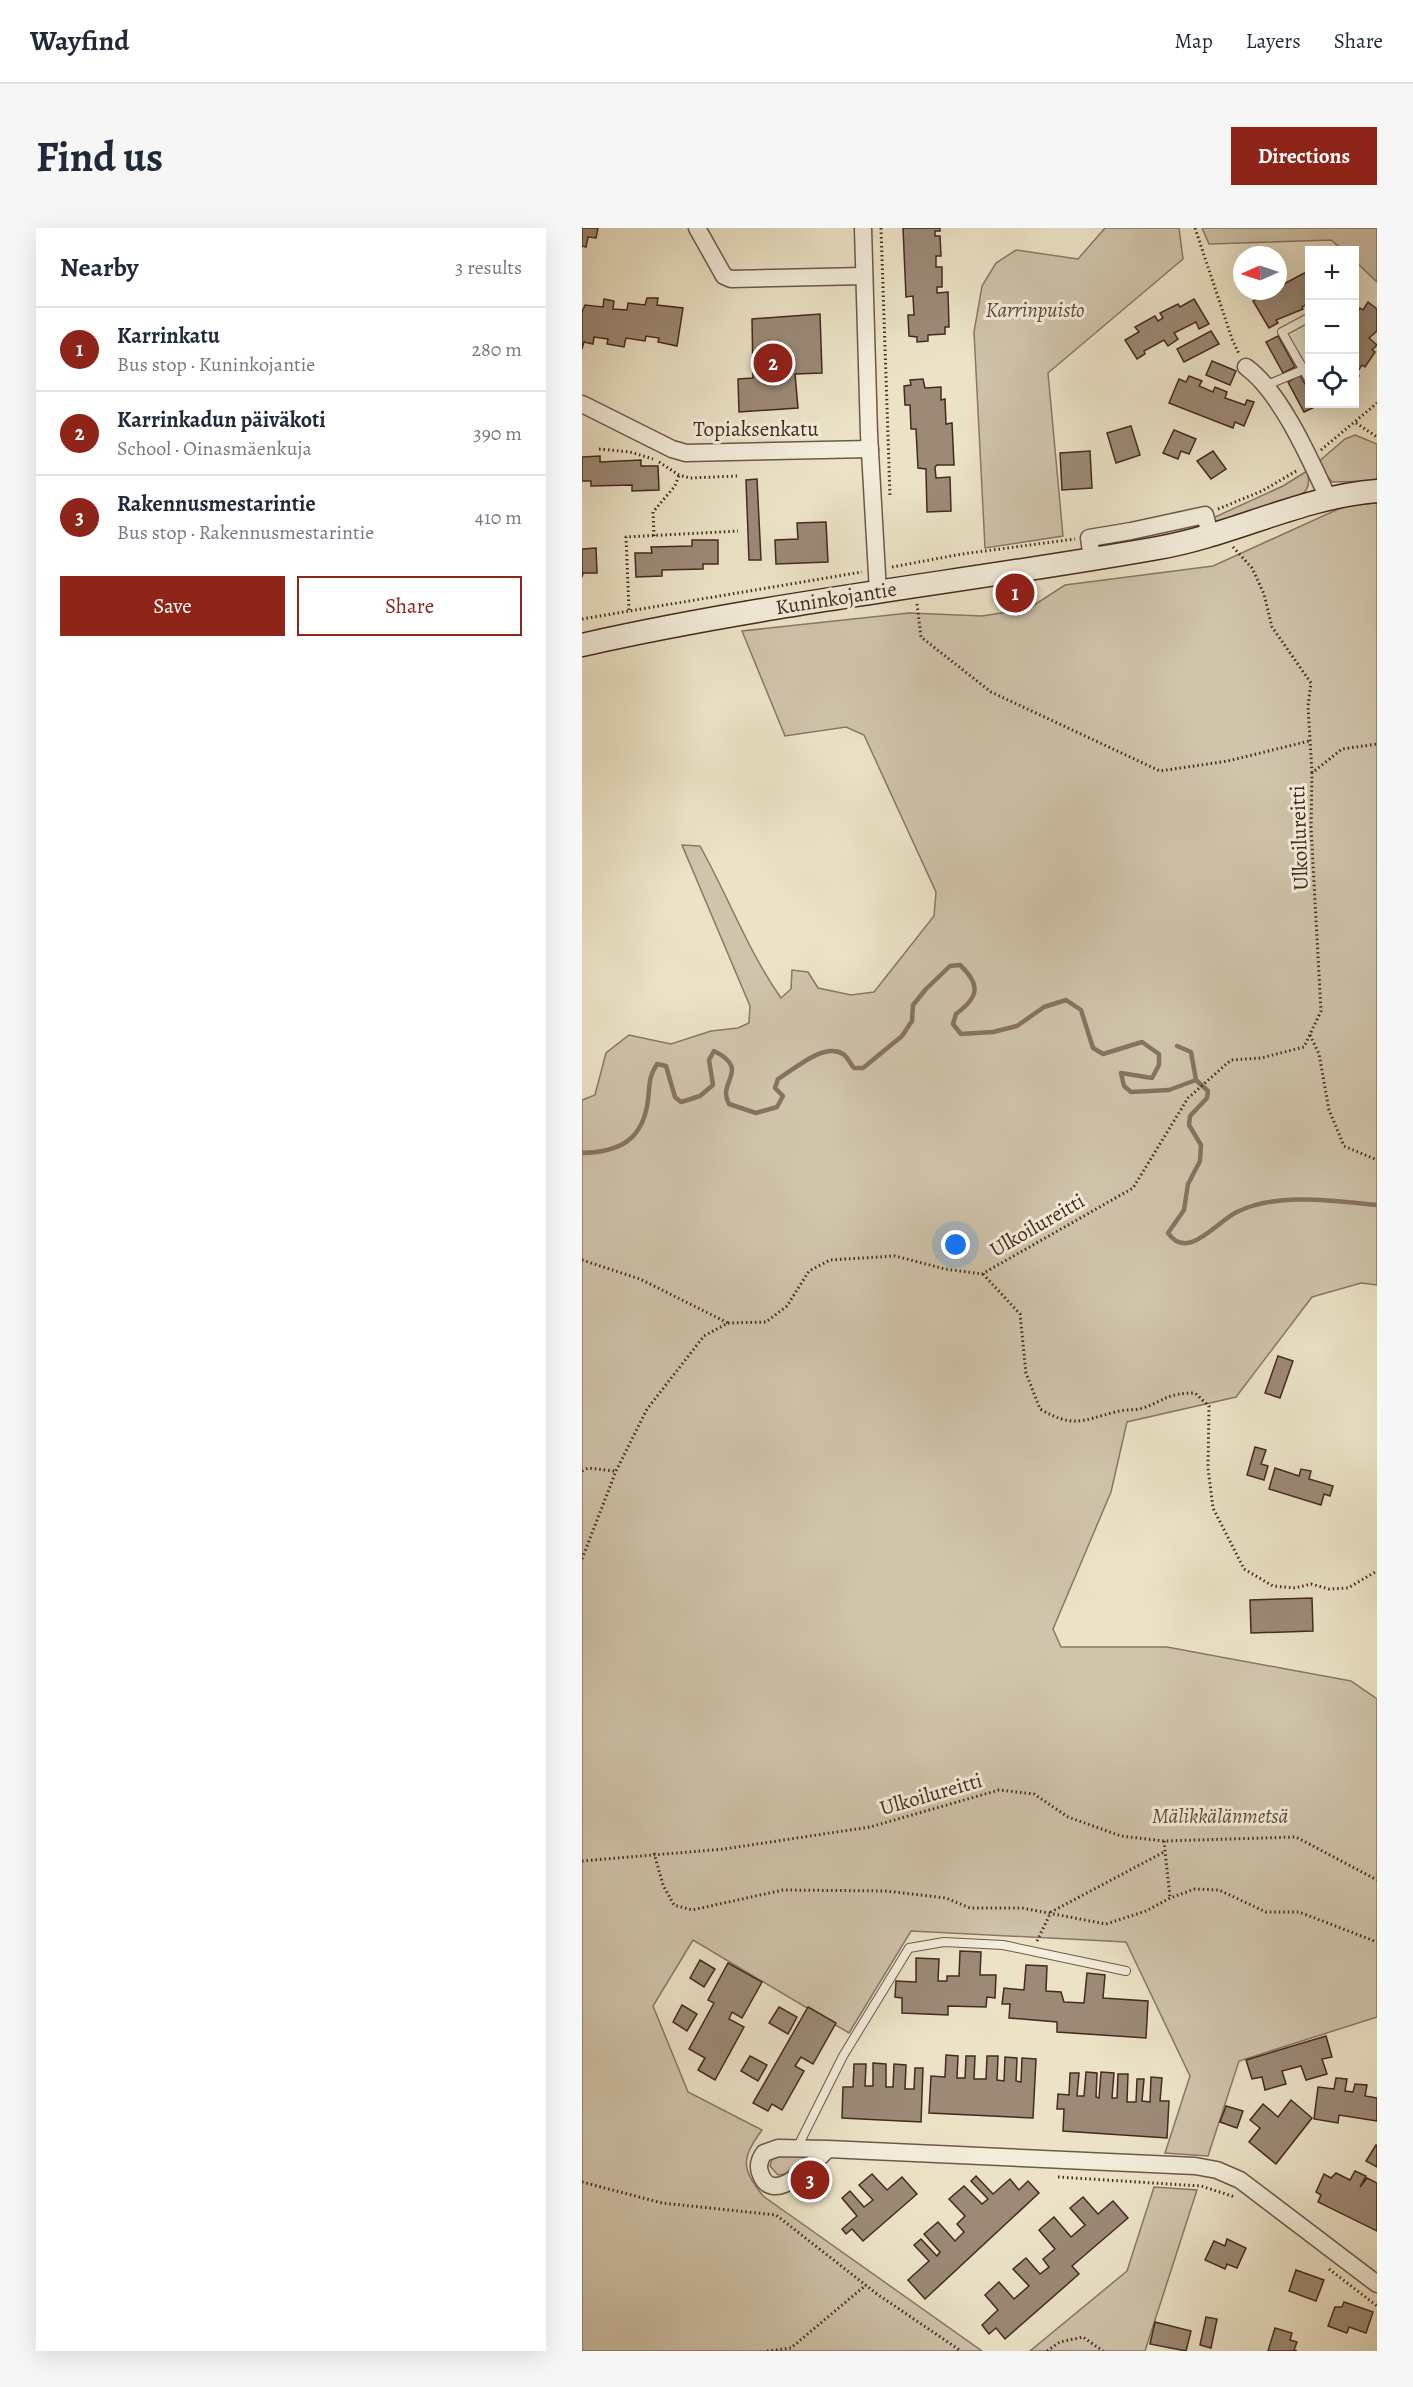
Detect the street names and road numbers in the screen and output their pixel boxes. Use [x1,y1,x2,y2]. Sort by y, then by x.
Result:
street label: Topiaksenkatu [693,415,819,443]
street label: Kuninkojantie [773,575,899,621]
street label: Ulkoilureitti [1283,785,1315,891]
street label: Ulkoilureitti [984,1187,1090,1263]
street label: Ulkoilureitti [877,1766,986,1822]

